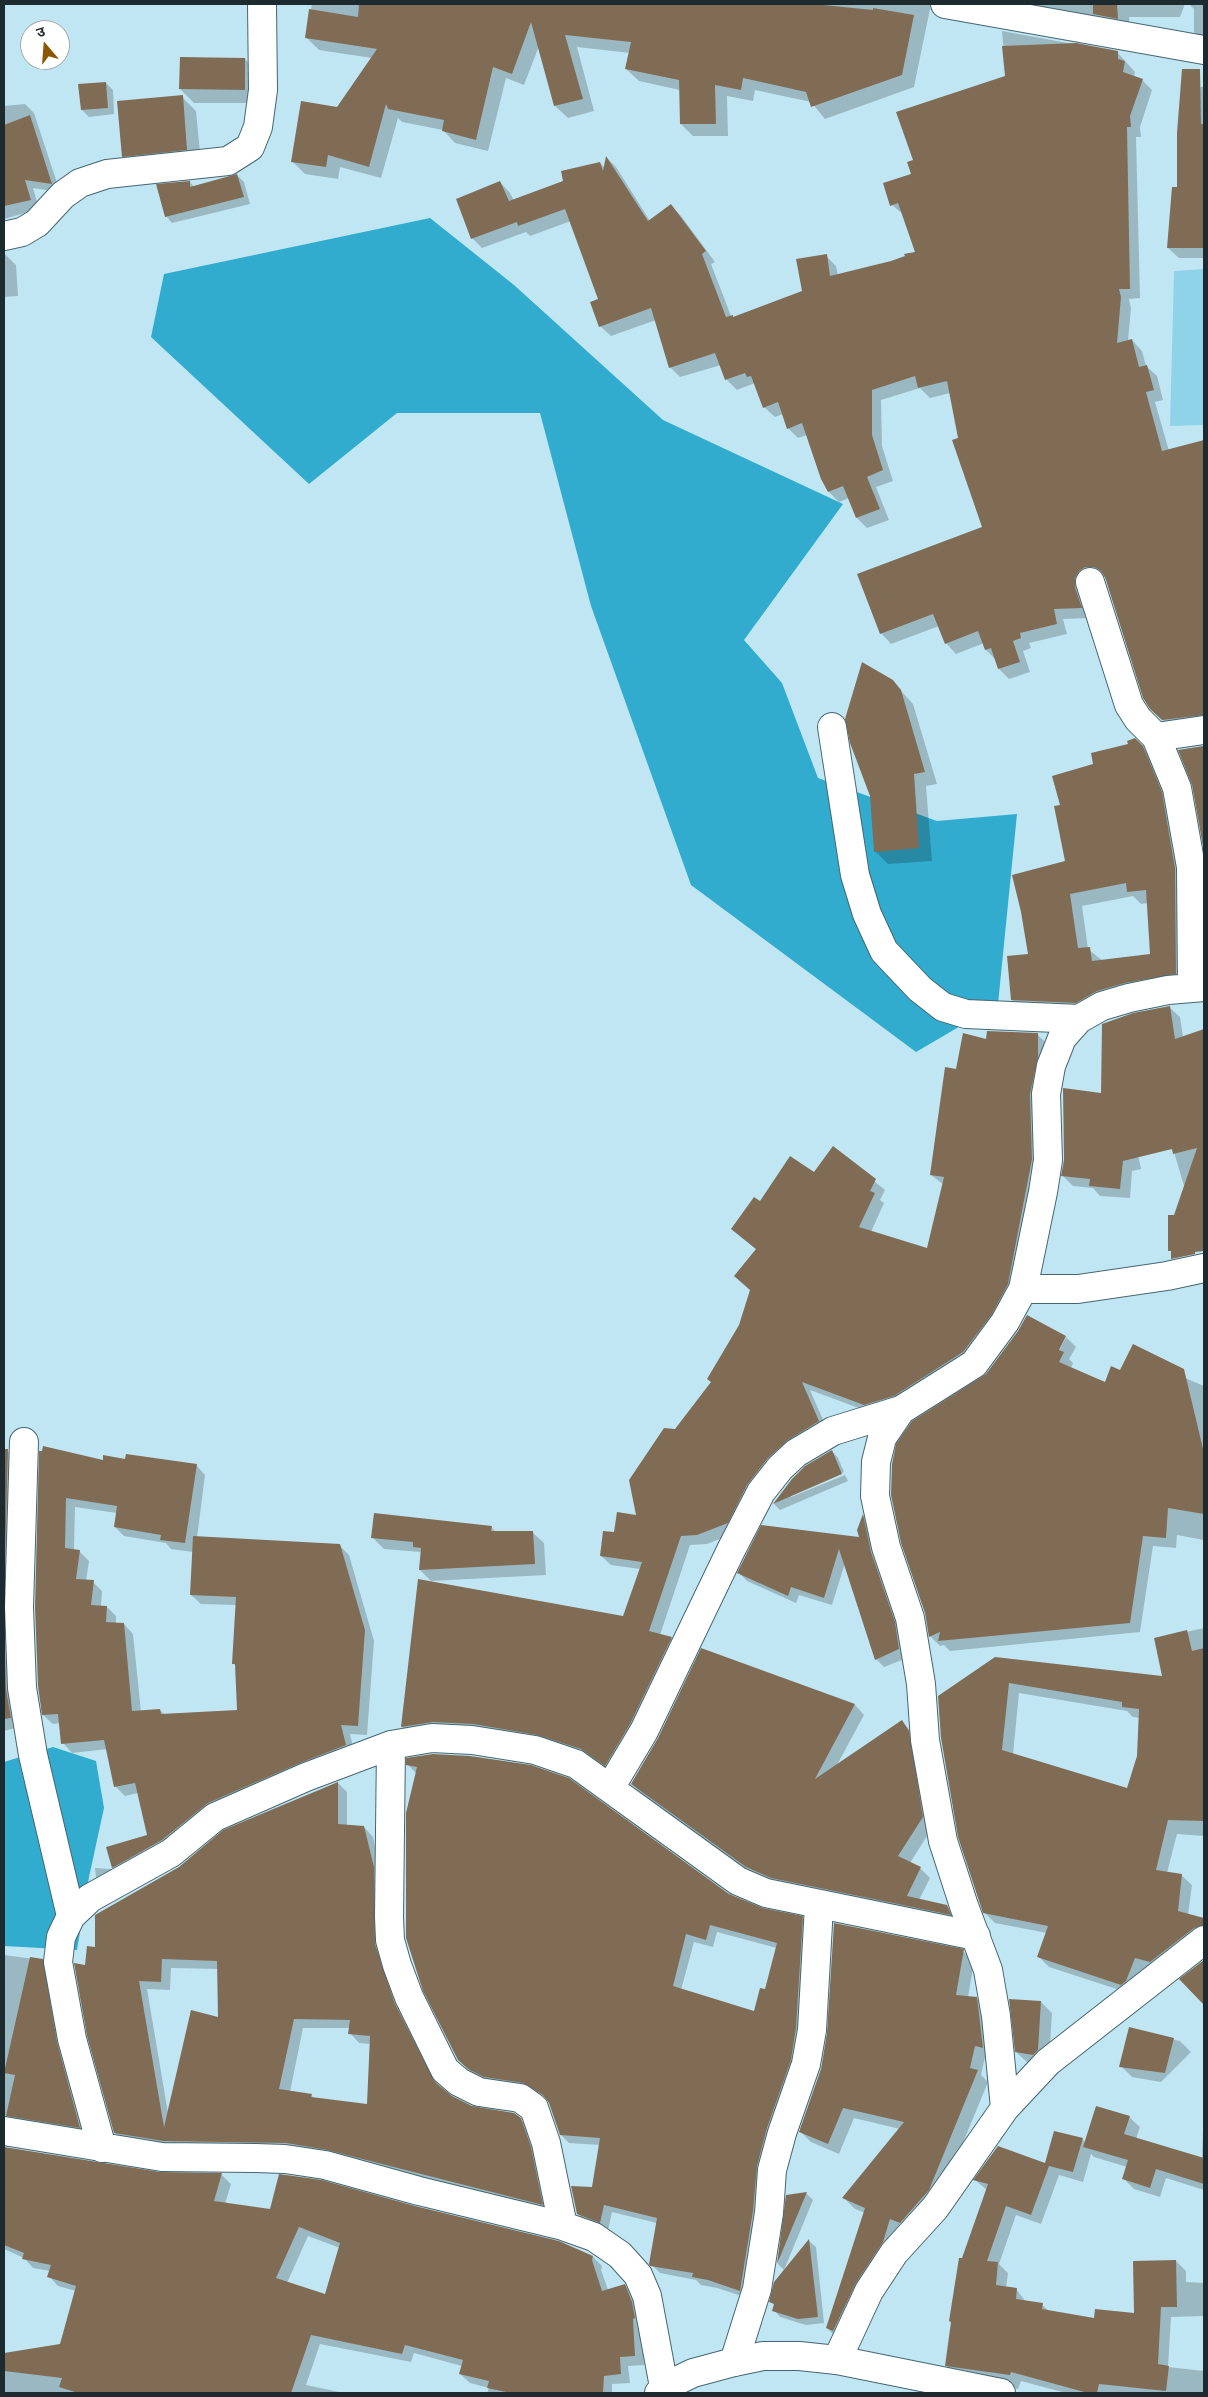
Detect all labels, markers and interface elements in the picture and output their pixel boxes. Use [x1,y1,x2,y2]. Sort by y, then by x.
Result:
north arrow [20,20,70,70]
text: उ [34,23,47,41]

